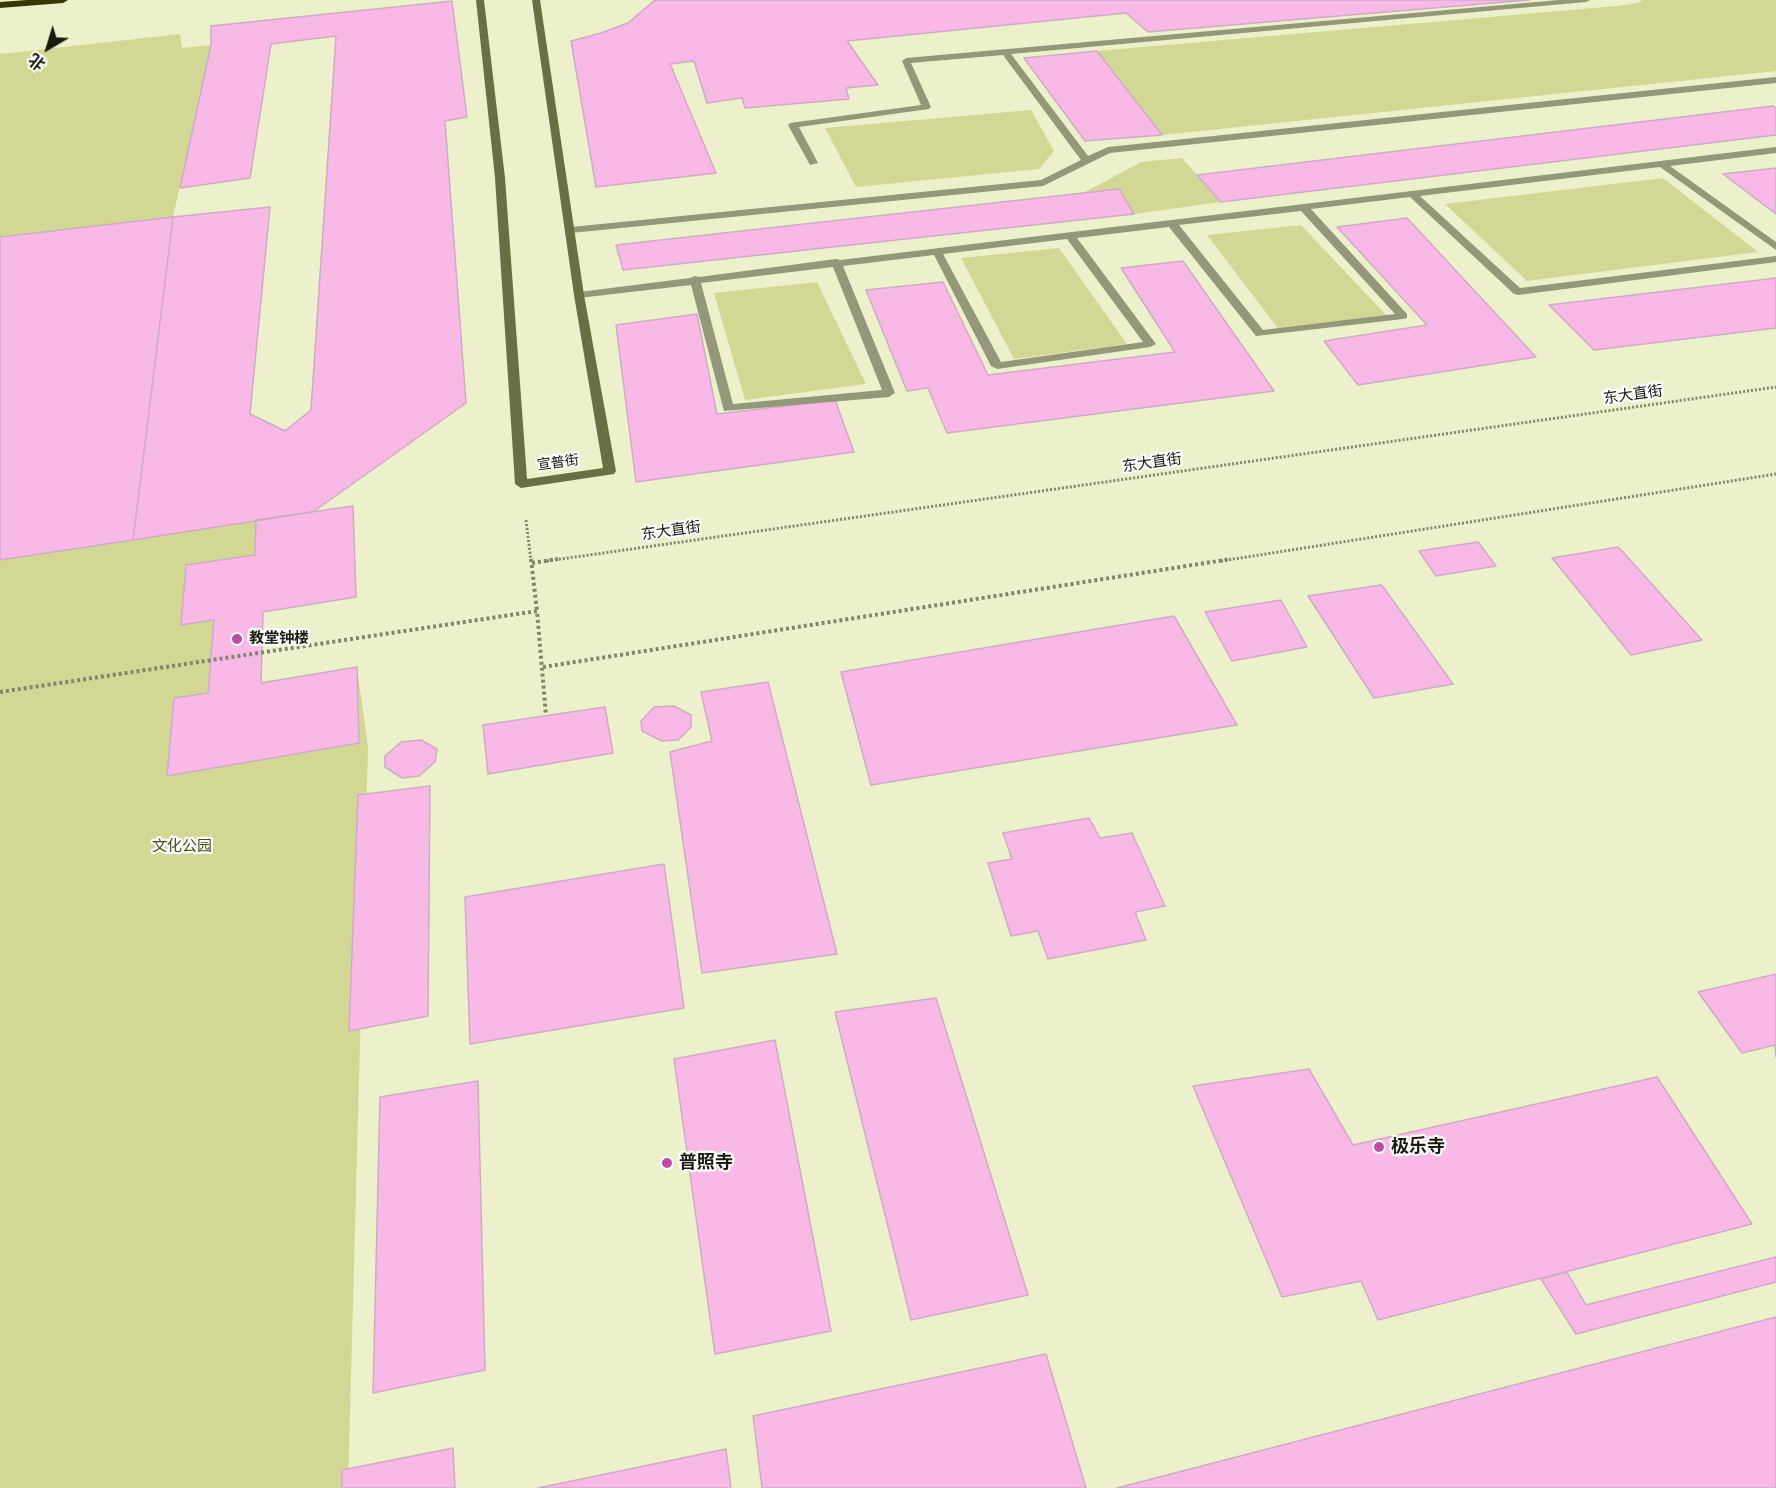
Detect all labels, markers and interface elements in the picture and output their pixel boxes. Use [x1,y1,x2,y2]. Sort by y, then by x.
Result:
north arrow [18,18,78,78]
text: 北 [24,49,50,76]
street label: 东大直街 [1602,382,1664,408]
street label: 东大直街 [1121,450,1183,476]
street label: 宣普街 [536,452,580,474]
street label: 东大直街 [640,518,702,544]
place label: 教堂钟楼 [249,630,309,648]
marker: 教堂钟楼 [230,632,244,646]
park label: 文化公园 [152,838,212,856]
place label: 极乐寺 [1391,1136,1445,1158]
marker: 极乐寺 [1372,1140,1386,1154]
place label: 普照寺 [679,1152,733,1174]
marker: 普照寺 [660,1156,674,1170]

